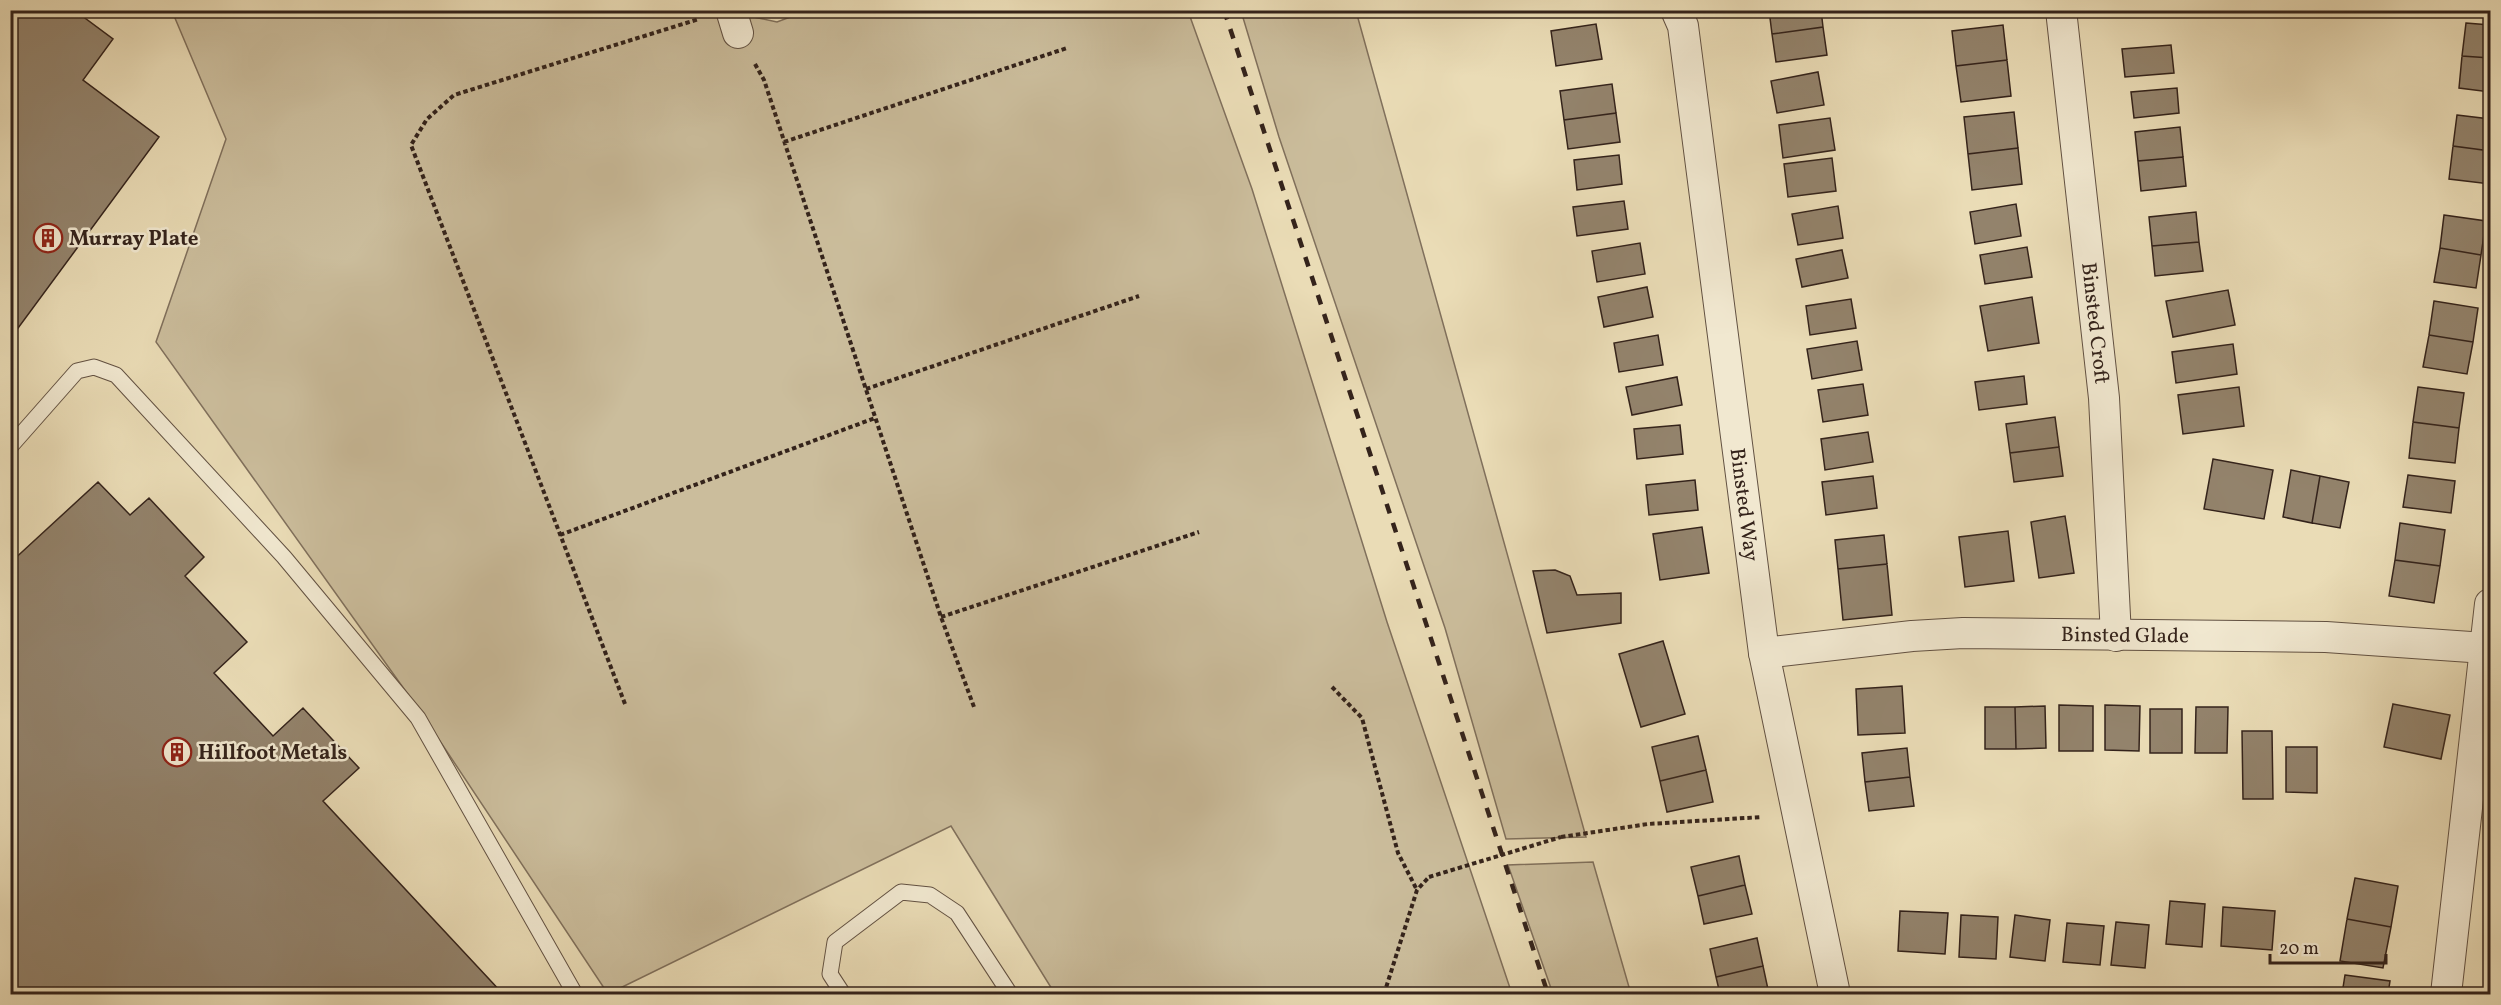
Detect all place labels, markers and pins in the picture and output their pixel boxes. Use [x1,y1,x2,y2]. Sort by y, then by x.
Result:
building icon: Murray Plate [32,222,64,254]
place label: Murray Plate [69,225,198,254]
building icon: Hillfoot Metals [161,736,193,768]
place label: Hillfoot Metals [198,739,347,768]

